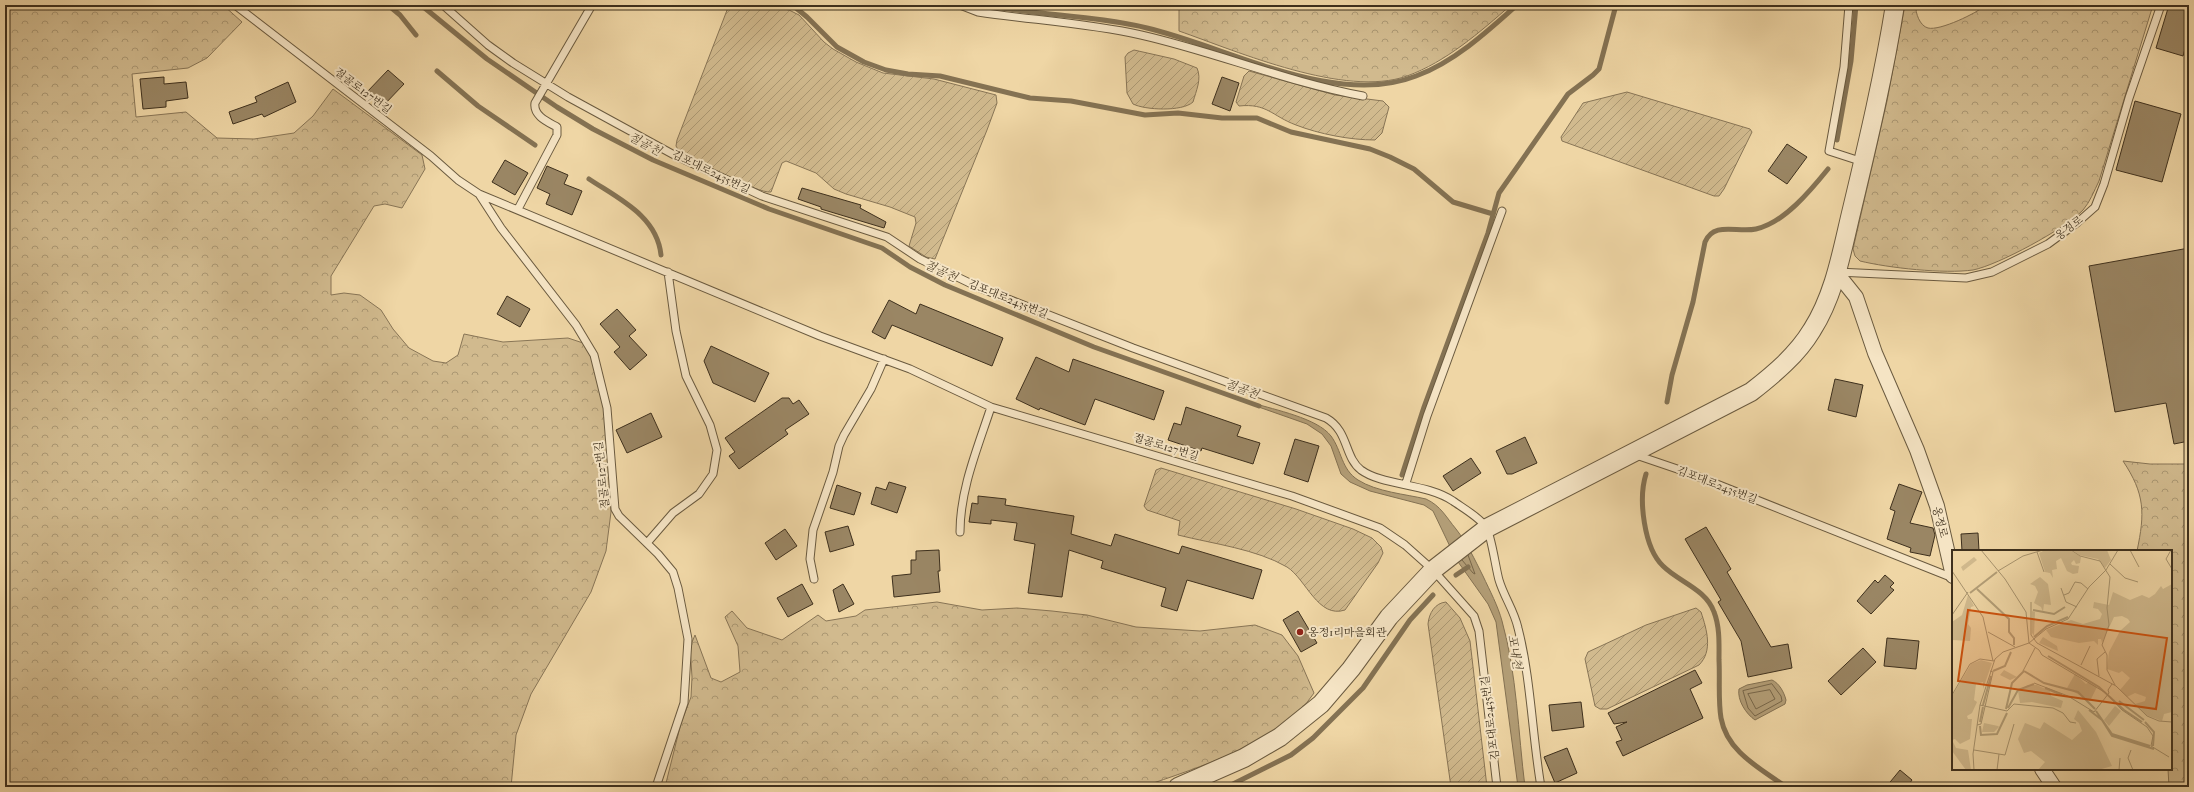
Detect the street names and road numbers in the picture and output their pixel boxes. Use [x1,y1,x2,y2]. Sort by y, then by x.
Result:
street label: 절골로127번길 [332,65,394,117]
street label: 김포대로2435번길 [670,147,752,197]
street label: 옹정로 [2052,213,2086,243]
street label: 김포대로2435번길 [966,277,1050,321]
street label: 절골로127번길 [1132,431,1200,463]
street label: 절골로127번길 [592,440,612,510]
street label: 김포대로2435번길 [1675,464,1759,506]
street label: 옹정로 [1930,505,1950,539]
street label: 김포대로2435번길 [1478,675,1502,761]

